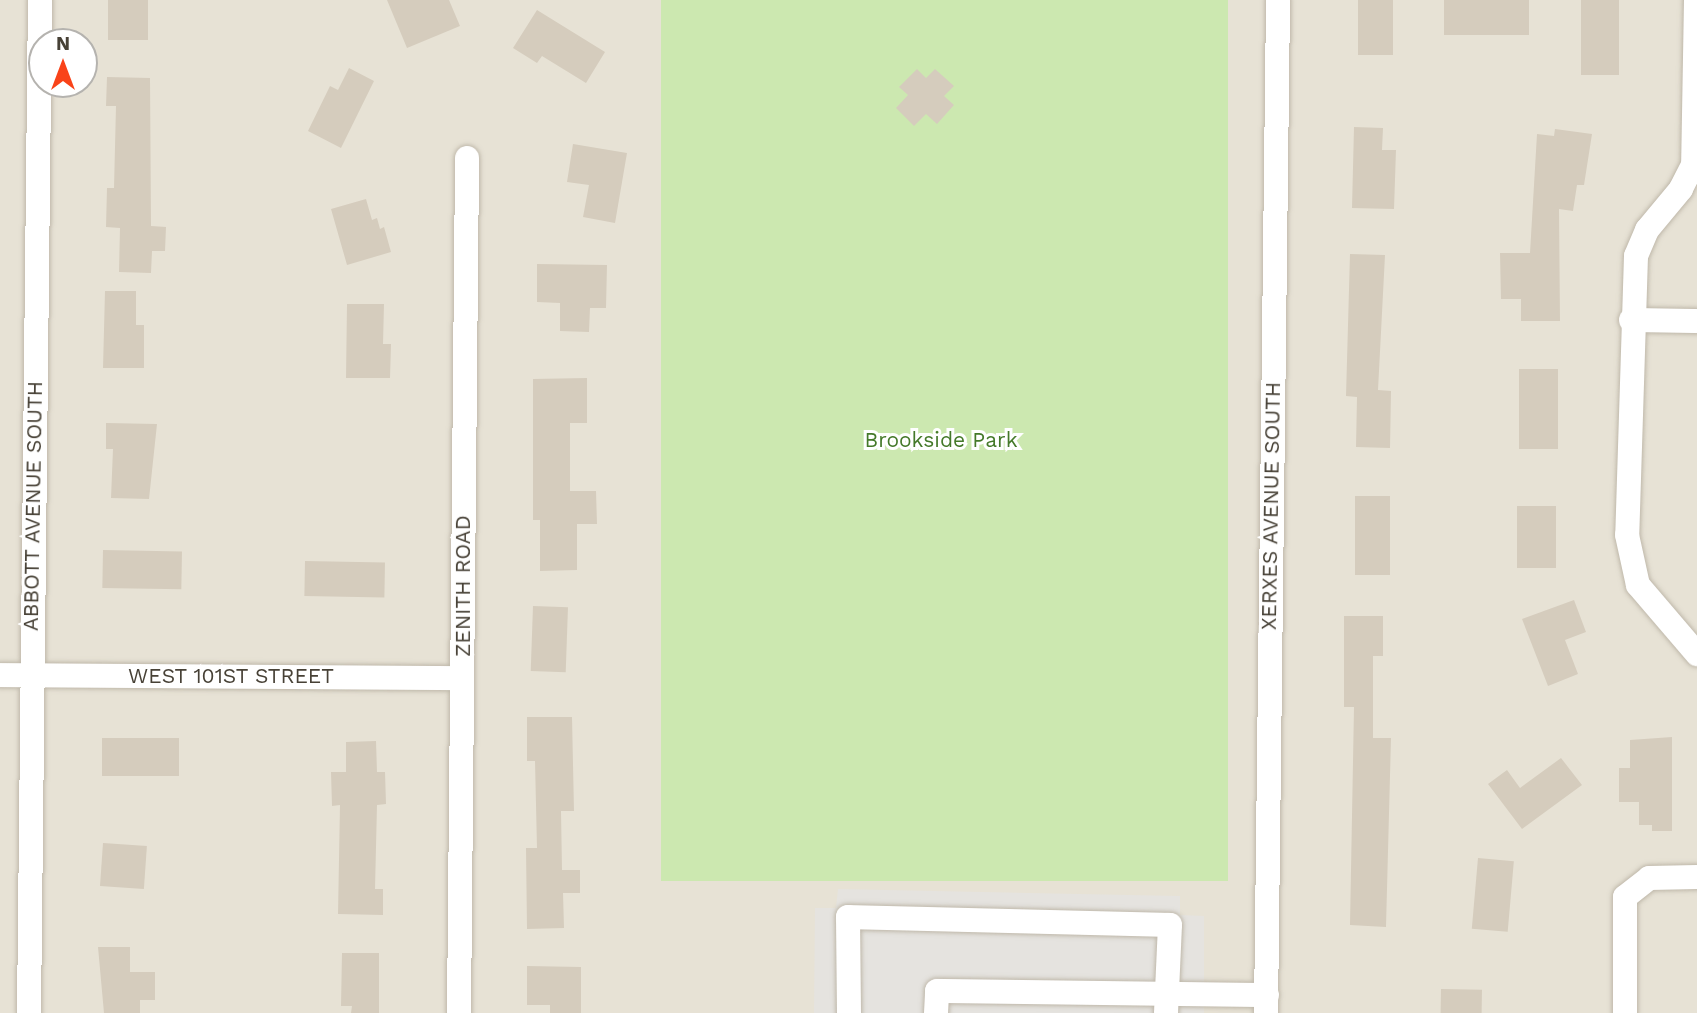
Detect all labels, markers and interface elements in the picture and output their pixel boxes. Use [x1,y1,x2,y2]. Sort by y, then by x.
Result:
north arrow [28,28,98,98]
text: N [56,32,70,55]
street label: ABBOTT AVENUE SOUTH [18,380,48,632]
street label: XERXES AVENUE SOUTH [1256,381,1286,631]
park label: Brookside Park [864,427,1018,453]
street label: ZENITH ROAD [450,515,476,657]
street label: WEST 101ST STREET [127,663,335,689]

